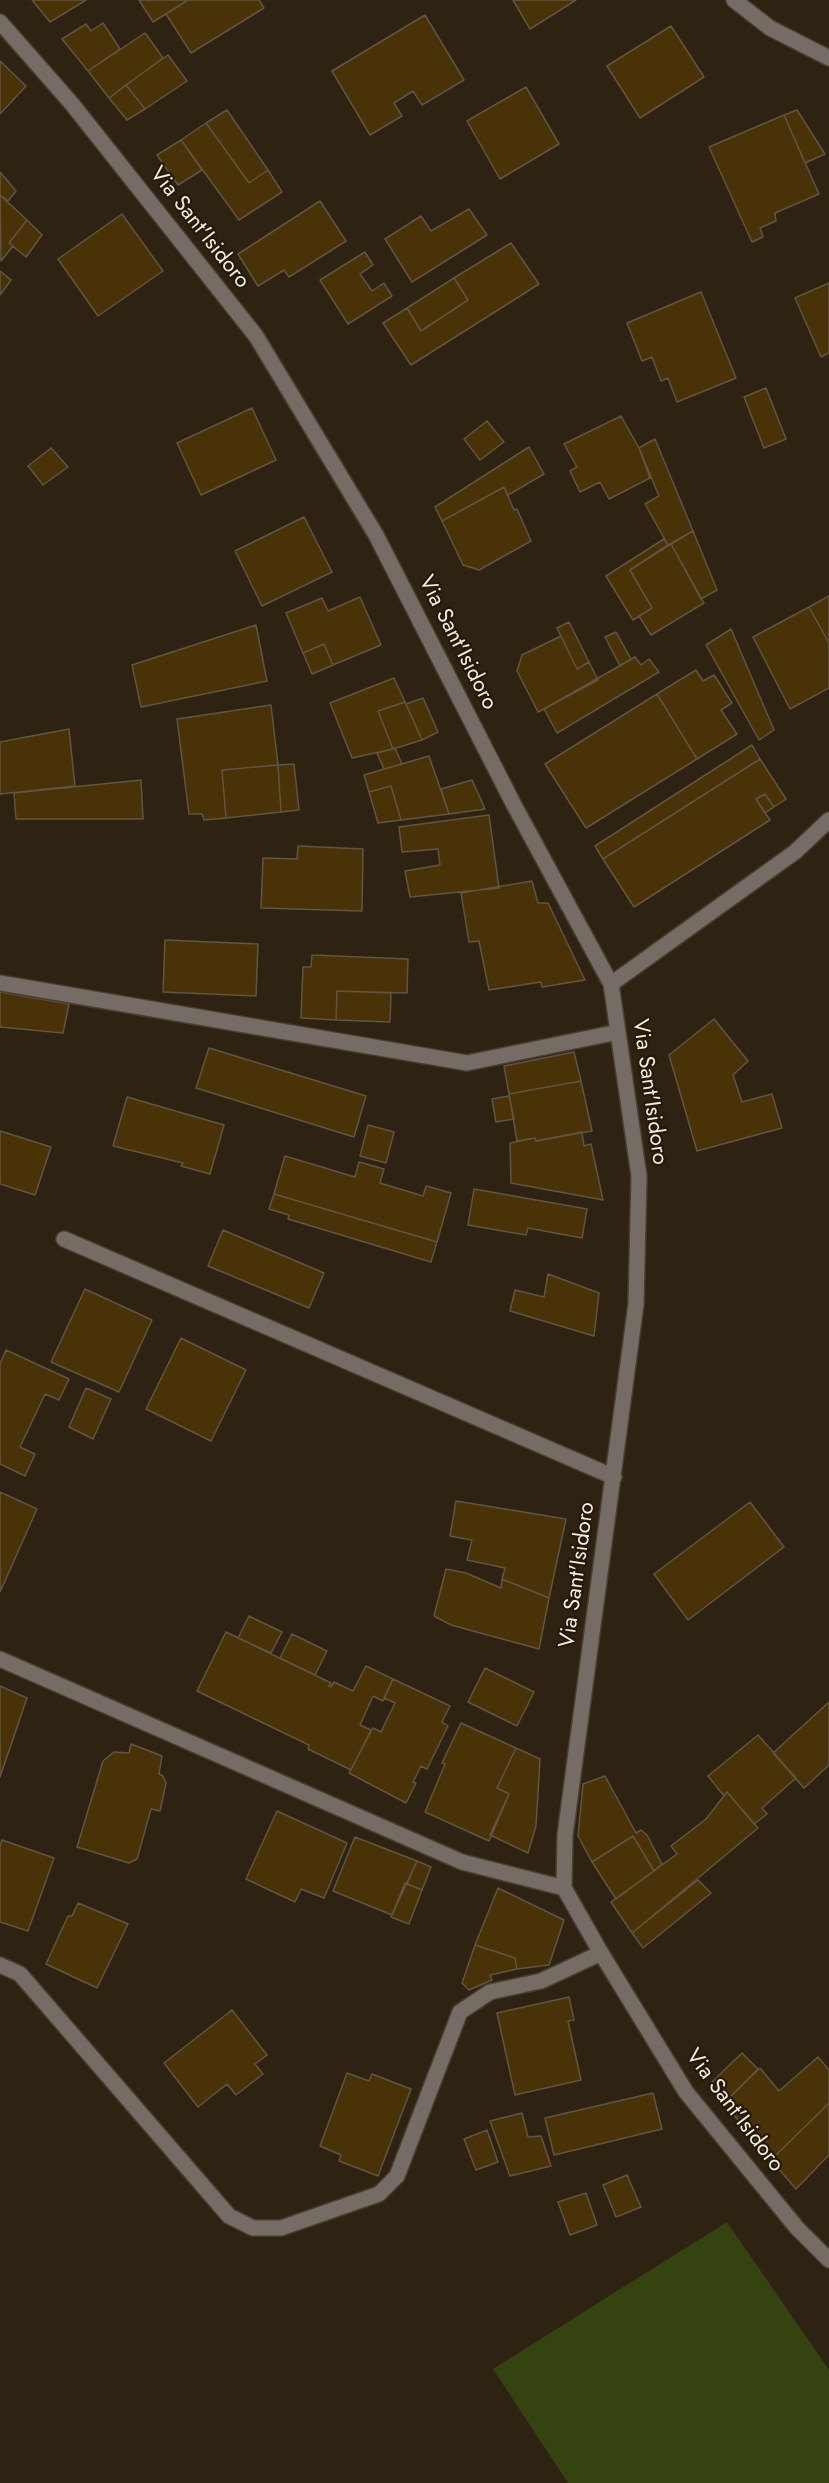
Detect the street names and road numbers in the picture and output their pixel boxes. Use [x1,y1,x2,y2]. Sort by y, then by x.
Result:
street label: Via Sant'Isidoro [143,162,255,294]
street label: Via Sant'Isidoro [412,572,502,714]
street label: Via Sant'Isidoro [626,1017,672,1167]
street label: Via Sant'Isidoro [555,1500,601,1650]
street label: Via Sant'Isidoro [679,2044,789,2178]

